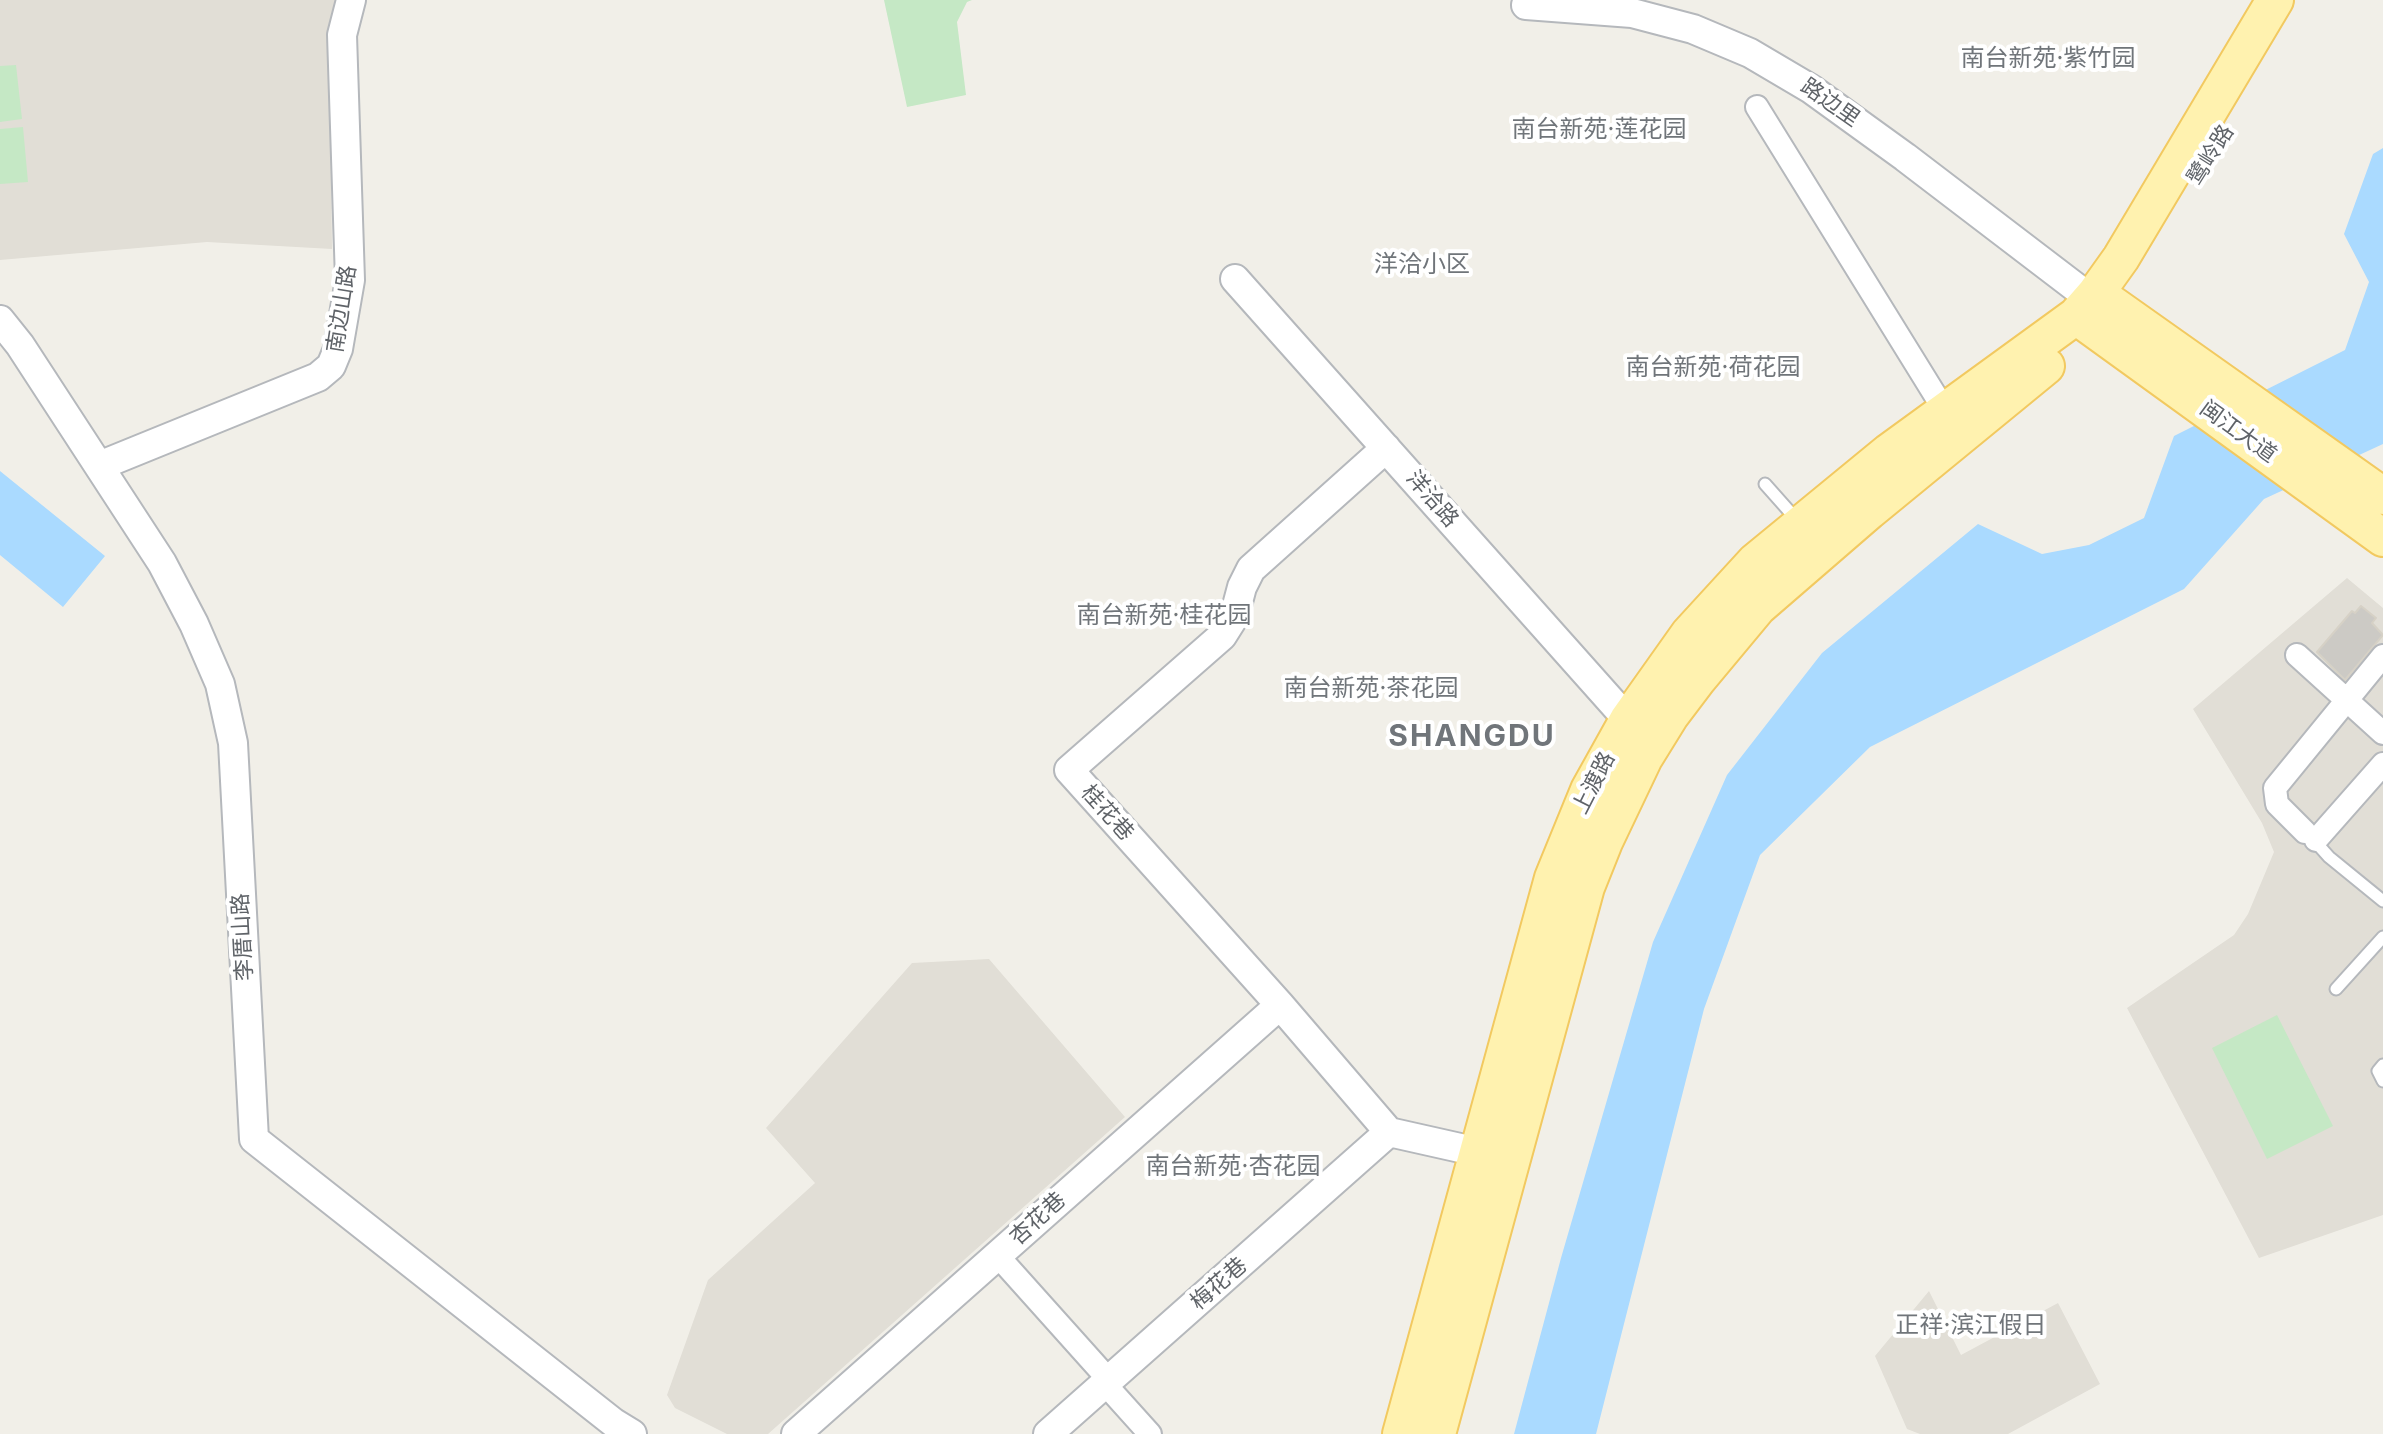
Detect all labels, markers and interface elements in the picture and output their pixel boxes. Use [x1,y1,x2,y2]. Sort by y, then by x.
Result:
district label: 南台新苑·紫竹园 [1961,45,2135,73]
street label: 路边里 [1795,73,1865,133]
district label: 南台新苑·莲花园 [1512,116,1686,144]
street label: 鹭岭路 [2182,120,2240,190]
district label: 洋洽小区 [1374,251,1470,279]
street label: 南边山路 [322,263,362,355]
district label: 南台新苑·荷花园 [1626,354,1800,382]
street label: 闽江大道 [2195,395,2281,469]
street label: 洋洽路 [1400,465,1464,533]
district label: 南台新苑·桂花园 [1077,602,1251,630]
district label: 南台新苑·茶花园 [1284,675,1458,703]
district label: SHANGDU [1388,719,1556,755]
street label: 上渡路 [1567,748,1621,818]
street label: 桂花巷 [1075,780,1139,846]
street label: 李厝山路 [228,892,258,982]
district label: 南台新苑·杏花园 [1146,1153,1320,1181]
street label: 杏花巷 [1005,1187,1071,1251]
street label: 梅花巷 [1185,1252,1253,1316]
district label: 正祥·滨江假日 [1896,1312,2046,1340]

